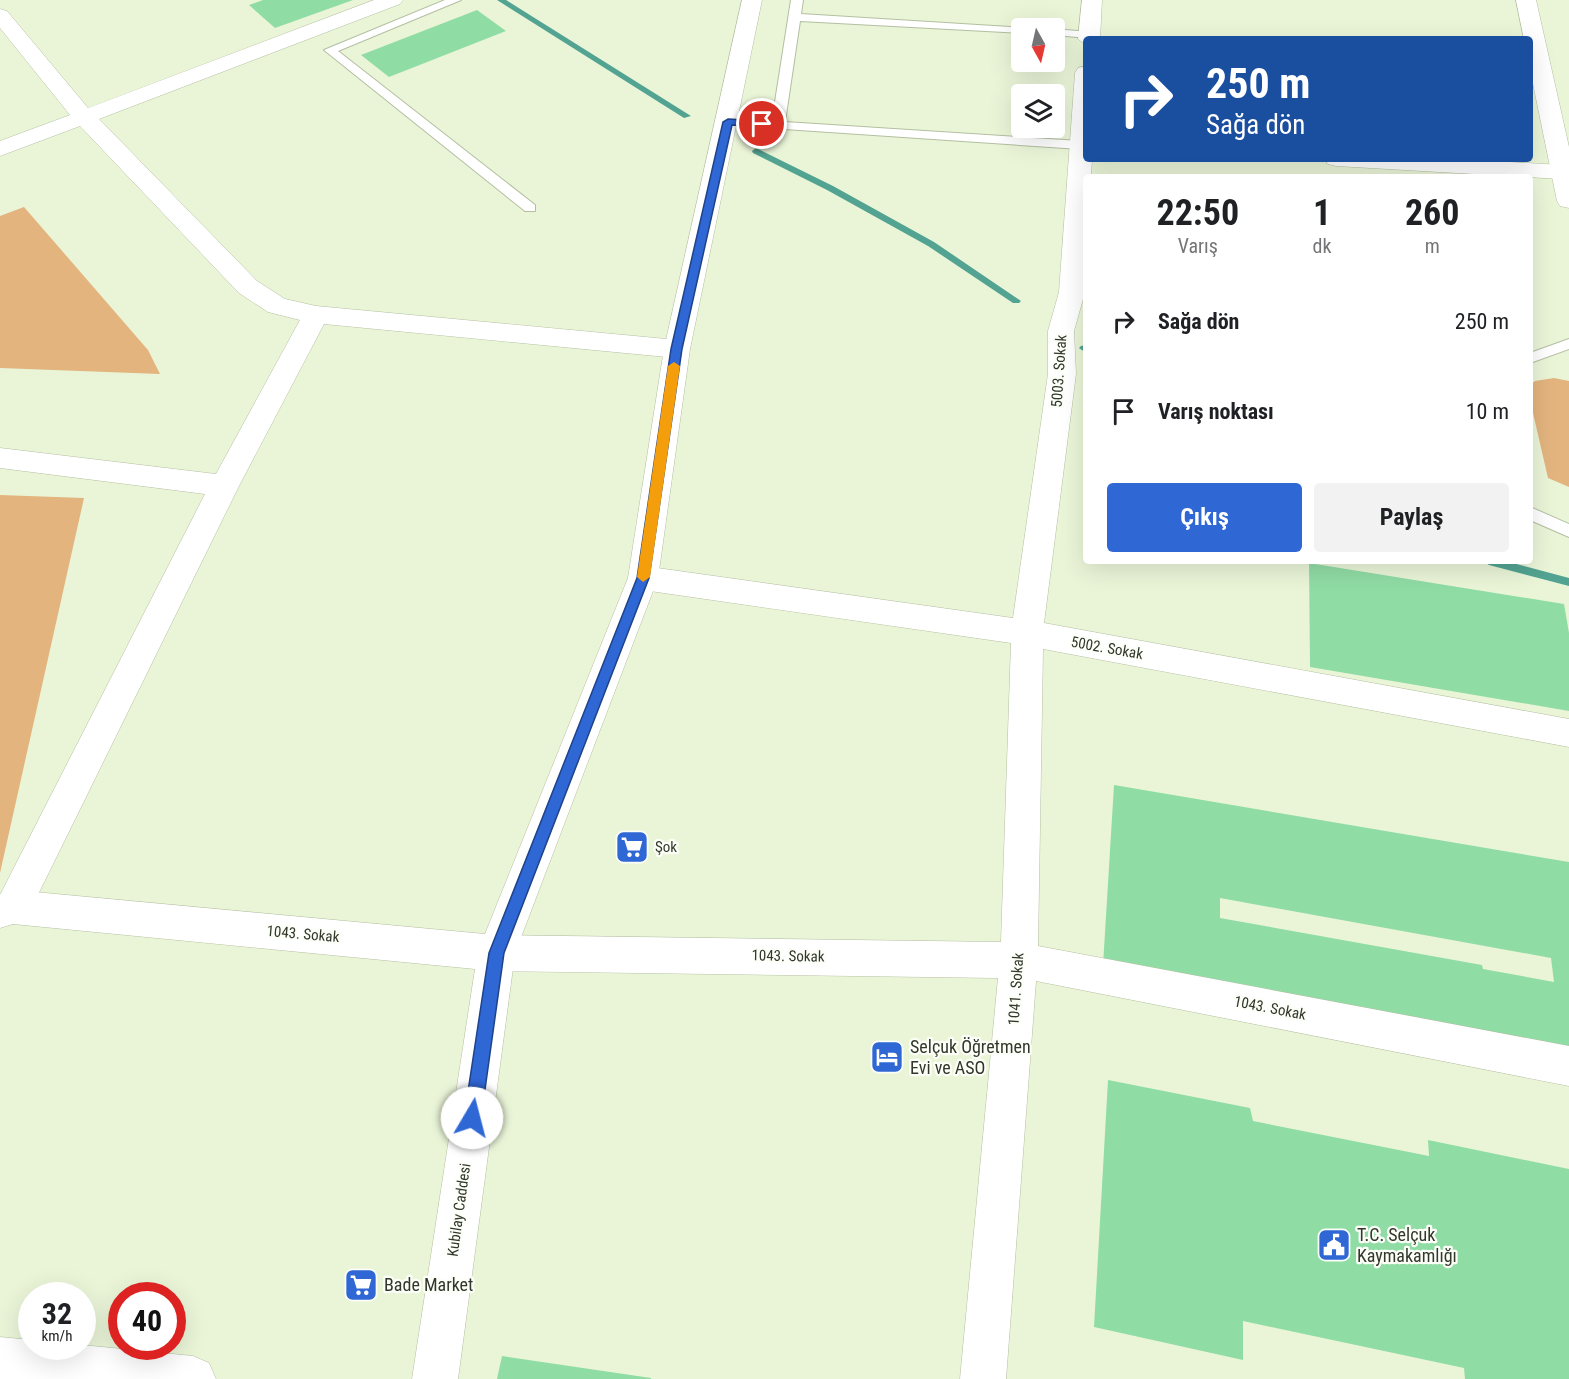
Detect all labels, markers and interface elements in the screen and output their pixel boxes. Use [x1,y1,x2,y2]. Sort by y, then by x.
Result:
north arrow [1011,18,1065,72]
map controls [1011,18,1065,138]
text: 250 m [1206,59,1311,108]
icon: right [1107,60,1185,138]
button: layers [1011,84,1065,138]
pin [736,98,787,149]
icon: arrive [745,107,778,140]
text: Sağa dön [1206,109,1305,141]
text: 22:50 [1156,192,1239,234]
text: 1 [1313,192,1331,234]
text: 260 [1405,192,1460,234]
text: Varış [1178,234,1218,258]
text: dk [1313,234,1331,258]
text: m [1425,234,1440,258]
icon: right [1107,305,1140,338]
text: Sağa dön [1158,309,1239,334]
text: 250 m [1455,309,1509,334]
street label: 5003. Sokak [1047,334,1071,408]
icon: arrive [1107,395,1140,428]
text: Varış noktası [1158,399,1274,424]
text: 10 m [1466,399,1509,424]
button: Çıkış [1107,483,1302,552]
button: Paylaş [1314,483,1509,552]
street label: 5002. Sokak [1069,633,1145,663]
supermarket icon: Şok [614,829,650,865]
place label: Şok [655,838,677,856]
street label: 1043. Sokak [266,922,340,946]
street label: 1043. Sokak [751,946,825,966]
street label: 1041. Sokak [1004,952,1028,1026]
street label: 1043. Sokak [1232,992,1308,1024]
place label: Selçuk Öğretmen Evi ve ASO [910,1036,1031,1078]
hotel icon: Selçuk Öğretmen Evi ve ASO [869,1039,905,1075]
position arrow [440,1086,504,1150]
street label: Kubilay Caddesi [444,1162,474,1258]
place label: T.C. Selçuk Kaymakamlığı [1357,1224,1457,1266]
public building icon: T.C. Selçuk Kaymakamlığı [1316,1227,1352,1263]
supermarket icon: Bade Market [343,1267,379,1303]
place label: Bade Market [384,1274,473,1295]
speed limit sign: 40 [108,1282,186,1360]
text: 32 [42,1296,72,1331]
text: km/h [42,1327,72,1345]

